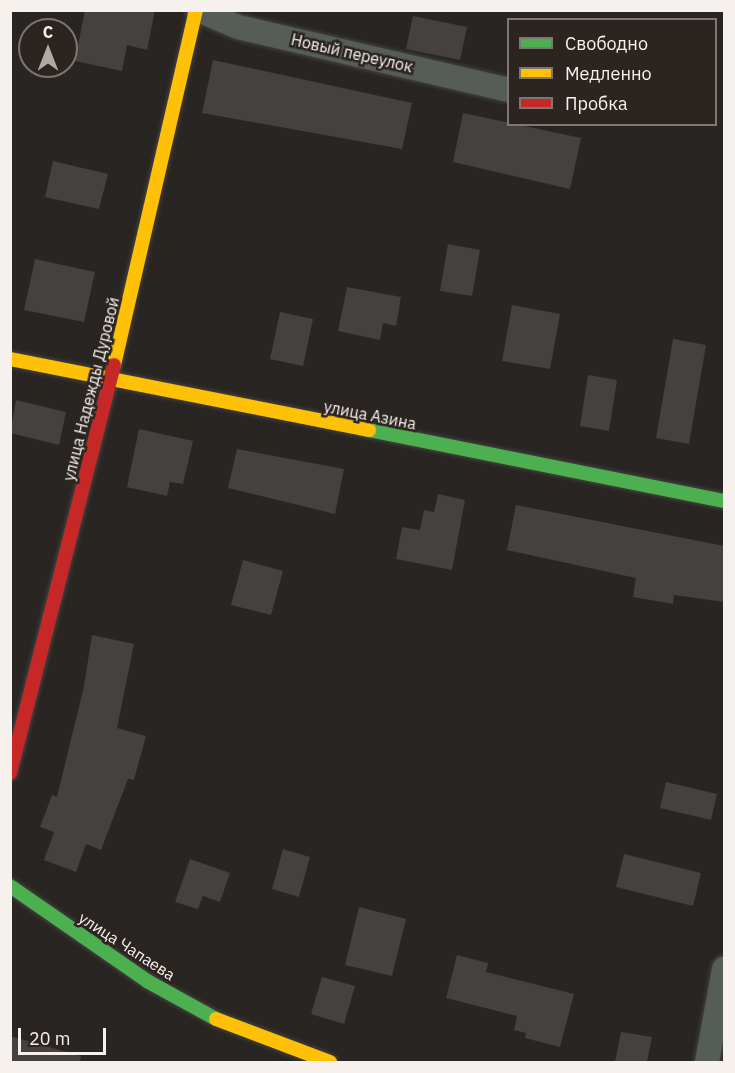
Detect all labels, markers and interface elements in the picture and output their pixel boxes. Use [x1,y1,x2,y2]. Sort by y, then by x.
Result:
north arrow [18,18,78,78]
legend [507,18,717,126]
text: С [43,22,53,42]
street label: Новый переулок [289,30,415,76]
text: Свободно [565,32,648,55]
text: Медленно [565,62,652,85]
text: Пробка [565,92,628,115]
street label: улица Надежды Дуровой [59,295,123,483]
street label: улица Азина [322,397,418,433]
street label: улица Чапаева [75,908,179,984]
scale bar [21,1016,110,1054]
text: 20 m [29,1027,71,1050]

